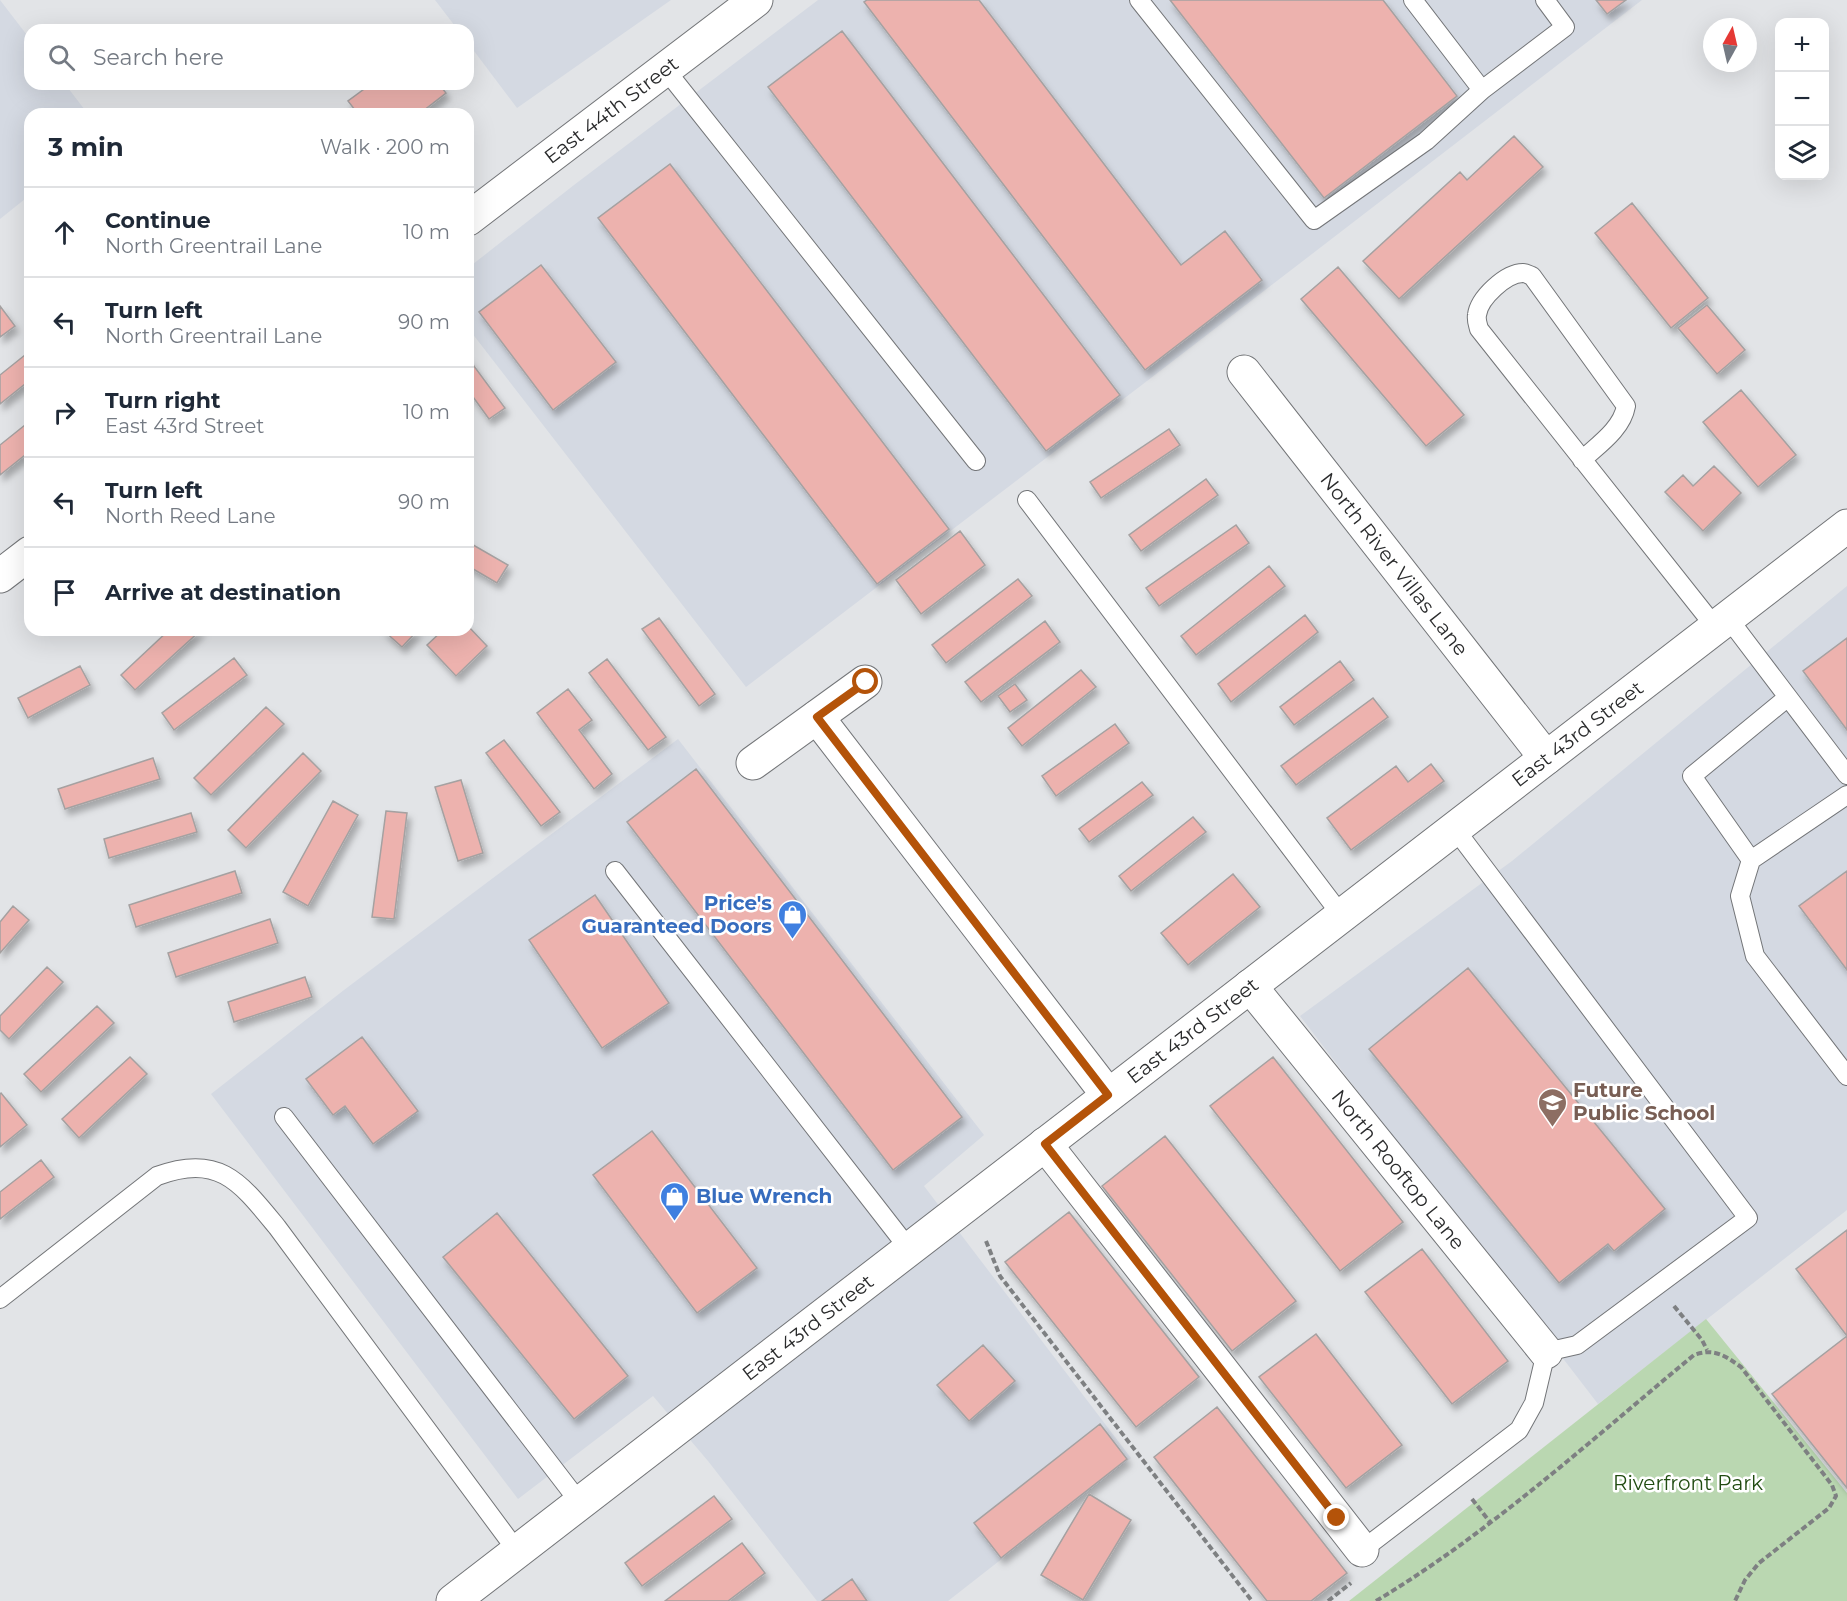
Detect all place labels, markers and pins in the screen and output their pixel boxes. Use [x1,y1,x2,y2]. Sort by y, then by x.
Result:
place label: Price's Guaranteed Doors [581,891,772,938]
shop icon: Price's Guaranteed Doors [777,898,809,940]
place label: Future Public School [1573,1078,1715,1125]
school or university icon: Future Public School [1536,1086,1568,1128]
shop icon: Blue Wrench [659,1180,691,1222]
place label: Blue Wrench [696,1184,832,1208]

